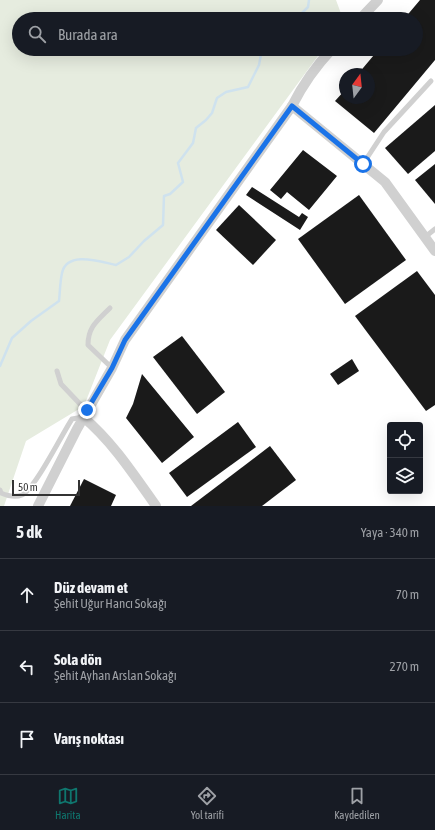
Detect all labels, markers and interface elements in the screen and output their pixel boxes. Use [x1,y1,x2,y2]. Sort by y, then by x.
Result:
search box [12,12,423,56]
icon: search [26,23,48,45]
text: Burada ara [58,26,118,43]
north arrow [339,68,375,104]
route start [354,155,372,173]
route end [78,401,96,419]
map controls [387,422,423,494]
button: locate [387,422,423,458]
button: layers [387,458,423,494]
scale bar [12,478,80,497]
text: 50 m [18,481,38,493]
text: 5 dk [16,522,42,542]
text: Yaya · 340 m [361,525,419,540]
text: Düz devam et [54,579,128,596]
icon: ahead [16,584,38,606]
text: 70 m [396,587,419,602]
text: Şehit Uğur Hancı Sokağı [54,596,167,611]
text: Sola dön [54,651,102,668]
icon: left [16,656,38,678]
text: 270 m [390,659,419,674]
text: Şehit Ayhan Arslan Sokağı [54,668,177,683]
icon: arrive [16,728,38,750]
text: Varış noktası [54,730,124,747]
tab: Harita [55,785,81,821]
tab: Yol tarifi [191,785,224,821]
tab: Kaydedilen [334,785,380,821]

